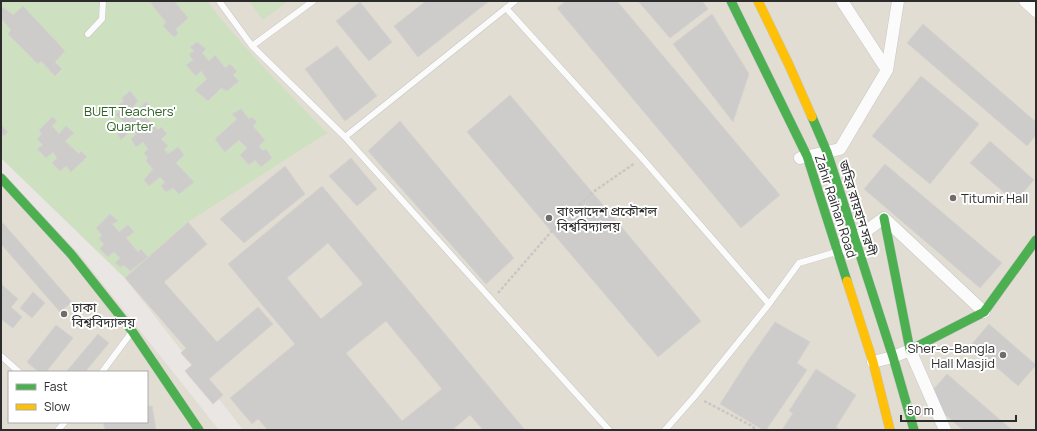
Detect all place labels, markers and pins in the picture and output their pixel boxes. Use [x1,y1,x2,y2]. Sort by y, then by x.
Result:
place label: Titumir Hall [961,189,1028,207]
marker: Titumir Hall [948,193,958,203]
place label: বাংলাদেশ প্রকৌশল বিশ্ববিদ্যালয় [556,202,658,235]
marker: বাংলাদেশ প্রকৌশল বিশ্ববিদ্যালয় [544,213,554,223]
place label: ঢাকা বিশ্ববিদ্যালয় [71,298,136,331]
marker: ঢাকা বিশ্ববিদ্যালয় [59,309,69,319]
place label: Sher-e-Bangla Hall Masjid [908,339,995,372]
marker: Sher-e-Bangla Hall Masjid [998,350,1008,360]

